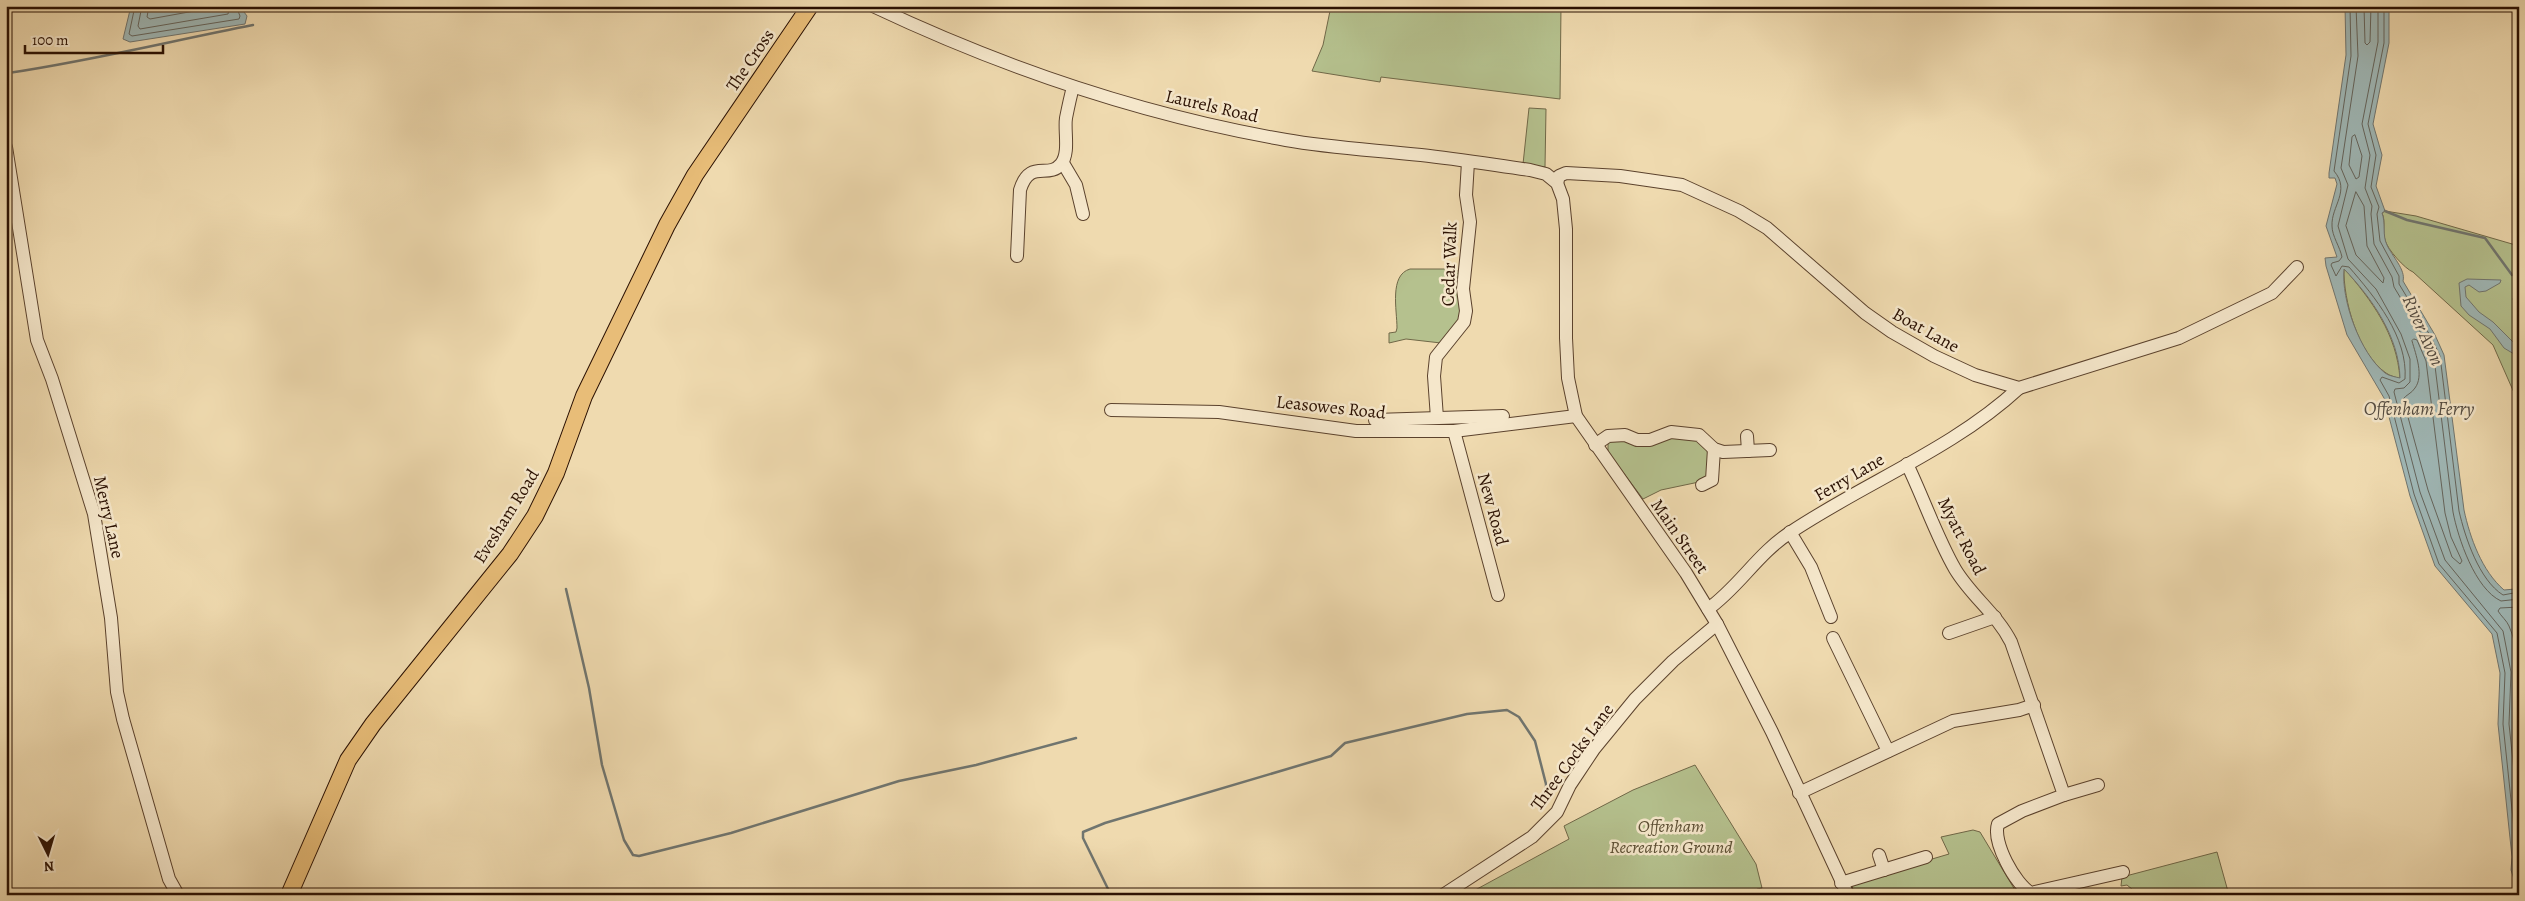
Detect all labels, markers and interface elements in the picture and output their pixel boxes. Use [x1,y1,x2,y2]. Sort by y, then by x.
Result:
scale bar [25,22,162,54]
street label: The Cross [720,24,780,96]
text: 100 m [32,30,69,50]
street label: Laurels Road [1163,84,1261,128]
street label: Cedar Walk [1436,221,1462,307]
water label: River Avon [2396,291,2450,370]
street label: Boat Lane [1888,302,1964,358]
street label: Leasowes Road [1275,389,1387,425]
water label: Offenham Ferry [2364,396,2475,422]
street label: Ferry Lane [1809,447,1889,507]
street label: Evesham Road [467,464,545,568]
street label: New Road [1472,470,1514,548]
street label: Merry Lane [88,473,130,561]
street label: Myatt Road [1932,493,1992,579]
street label: Main Street [1645,494,1715,578]
street label: Three Cocks Lane [1525,699,1619,815]
park label: Offenham Recreation Ground [1609,814,1733,859]
north arrow [22,828,72,878]
text: N [43,857,55,876]

